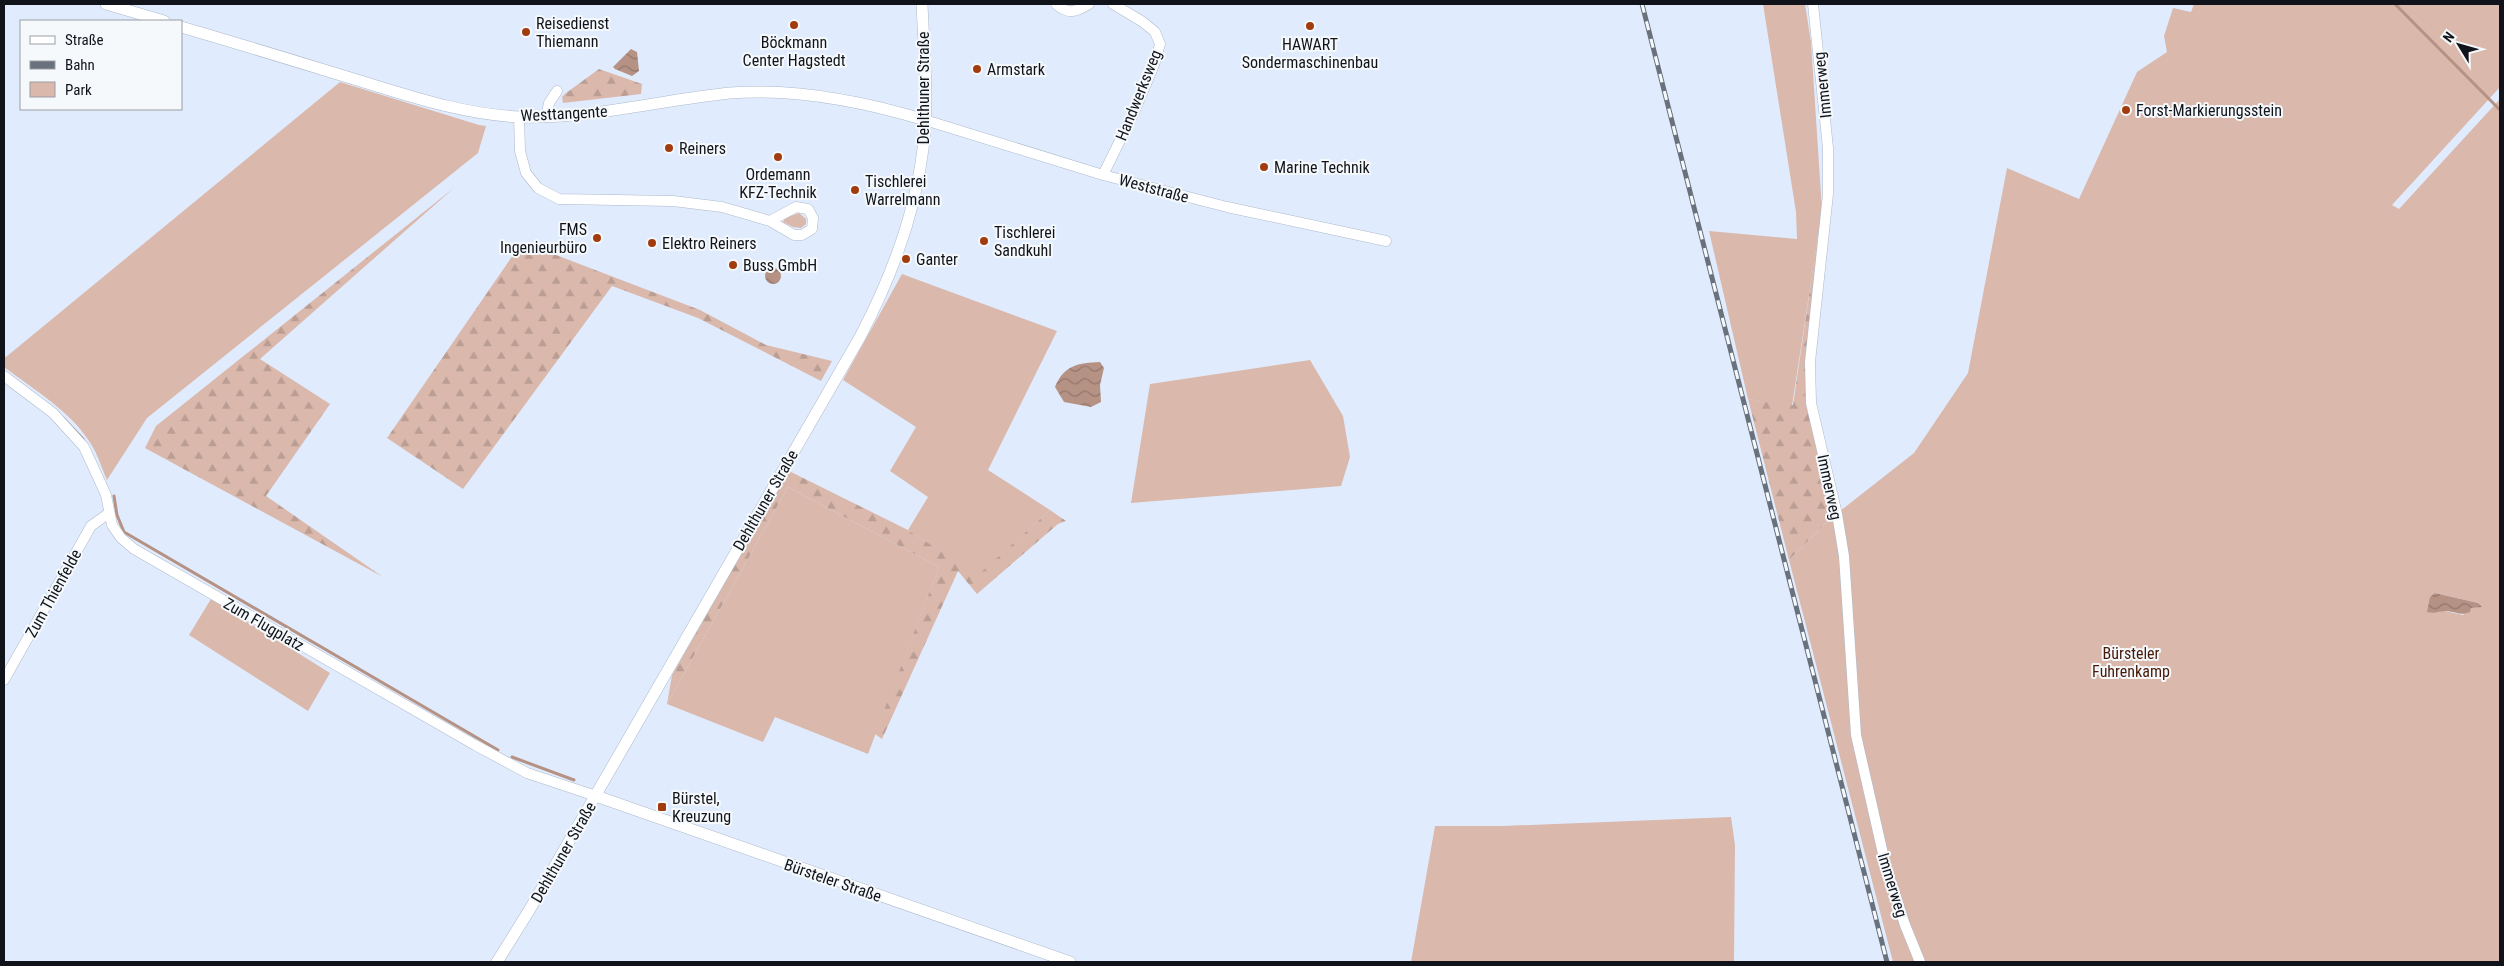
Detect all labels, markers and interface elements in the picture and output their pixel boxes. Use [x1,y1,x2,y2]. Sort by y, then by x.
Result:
place label: Reisedienst Thiemann [536,14,610,51]
marker: Böckmann Center Hagstedt [788,19,800,31]
legend [20,20,182,110]
marker: HAWART Sondermaschinenbau [1304,20,1316,32]
north arrow [2434,20,2484,70]
marker: Reisedienst Thiemann [520,26,532,38]
text: N [2440,29,2458,45]
text: Straße [65,31,104,49]
street label: Dehlthuner Straße [914,31,933,145]
place label: Böckmann Center Hagstedt [743,33,846,70]
place label: HAWART Sondermaschinenbau [1242,35,1378,72]
street label: Handwerksweg [1112,47,1165,143]
street label: Immerweg [1810,51,1835,119]
text: Bahn [65,56,95,74]
place label: Armstark [987,60,1046,79]
marker: Armstark [971,63,983,75]
text: Park [65,81,92,99]
place label: Forst-Markierungsstein [2136,101,2282,120]
street label: Westtangente [520,102,608,125]
marker: Forst-Markierungsstein [2120,104,2132,116]
place label: Reiners [679,139,726,158]
marker: Reiners [663,142,675,154]
marker: Ordemann KFZ-Technik [772,151,784,163]
place label: Marine Technik [1274,158,1371,177]
marker: Marine Technik [1258,161,1270,173]
place label: Ordemann KFZ-Technik [739,165,818,202]
street label: Weststraße [1117,170,1191,207]
place label: Tischlerei Warrelmann [865,172,941,209]
marker: Tischlerei Warrelmann [849,184,861,196]
place label: FMS Ingenieurbüro [500,220,587,257]
place label: Tischlerei Sandkuhl [994,223,1055,260]
marker: FMS Ingenieurbüro [591,232,603,244]
place label: Elektro Reiners [662,234,757,253]
marker: Tischlerei Sandkuhl [978,235,990,247]
marker: Elektro Reiners [646,237,658,249]
place label: Ganter [916,250,958,269]
marker: Ganter [900,253,912,265]
place label: Buss GmbH [743,256,817,275]
marker: Buss GmbH [727,259,739,271]
street label: Dehlthuner Straße [729,447,802,554]
street label: Immerweg [1813,453,1846,522]
street label: Zum Thienfelde [21,546,85,641]
street label: Zum Flugplatz [220,594,307,655]
park label: Bürsteler Fuhrenkamp [2092,644,2170,681]
place label: Bürstel, Kreuzung [672,789,731,826]
street label: Dehlthuner Straße [527,799,600,906]
marker: Bürstel, Kreuzung [656,801,668,813]
street label: Immerweg [1874,851,1911,920]
street label: Bürsteler Straße [782,855,884,906]

